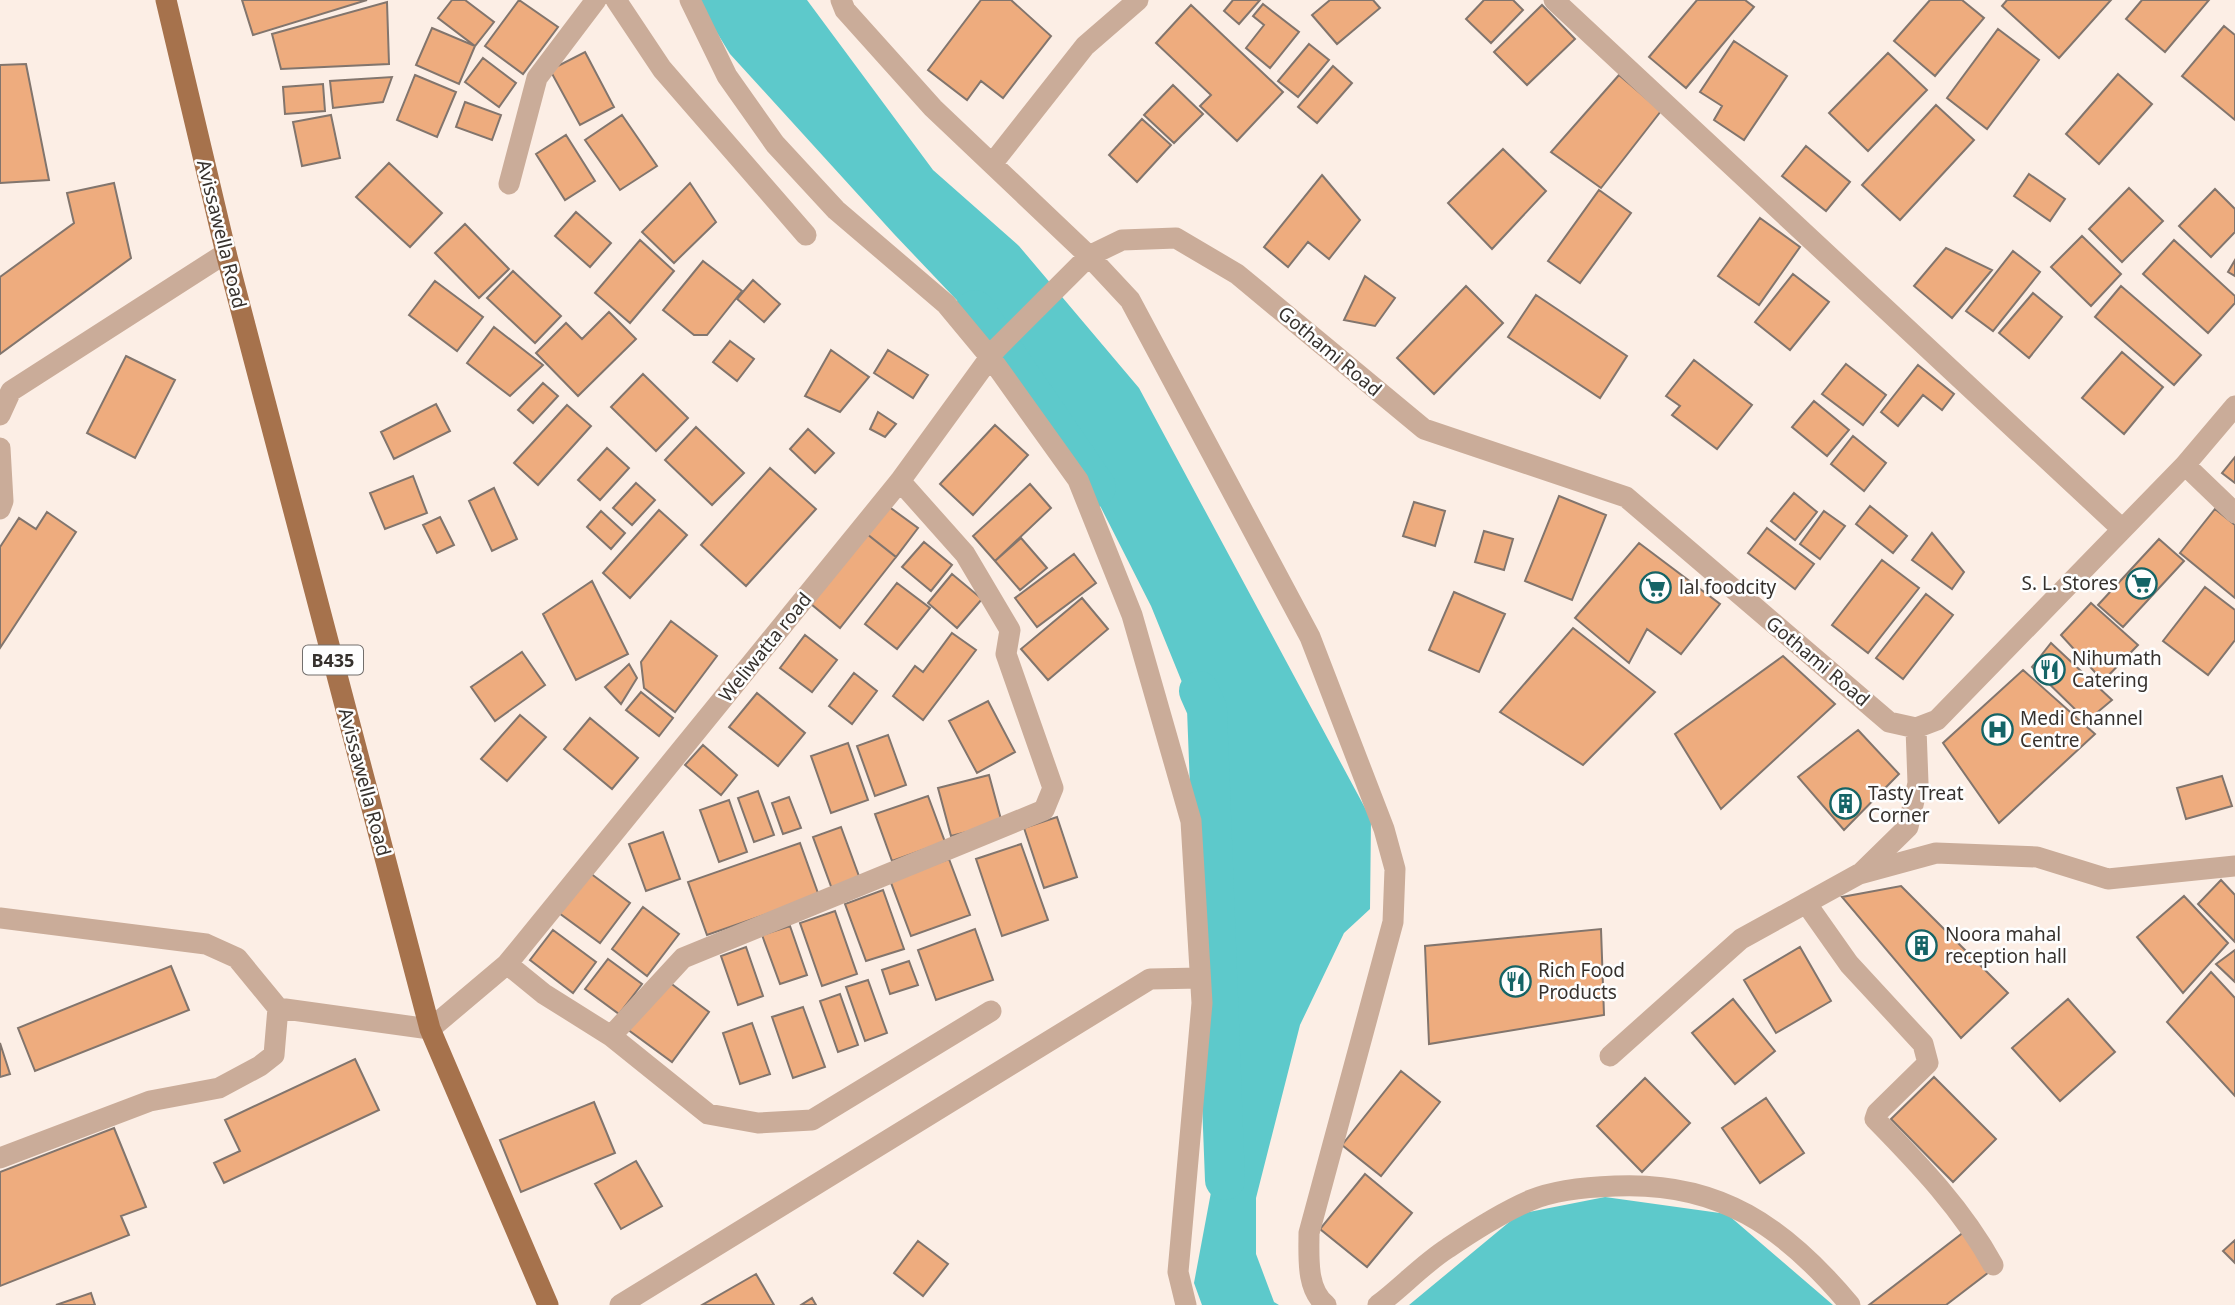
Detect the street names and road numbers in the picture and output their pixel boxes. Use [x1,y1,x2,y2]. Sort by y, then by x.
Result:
street label: Avissawella Road [191,157,253,311]
street label: Gothami Road [1273,300,1387,402]
street label: Weliwatta road [713,587,817,707]
street label: Gothami Road [1761,610,1875,712]
road number: B435 [303,646,363,674]
street label: Avissawella Road [333,705,397,859]

